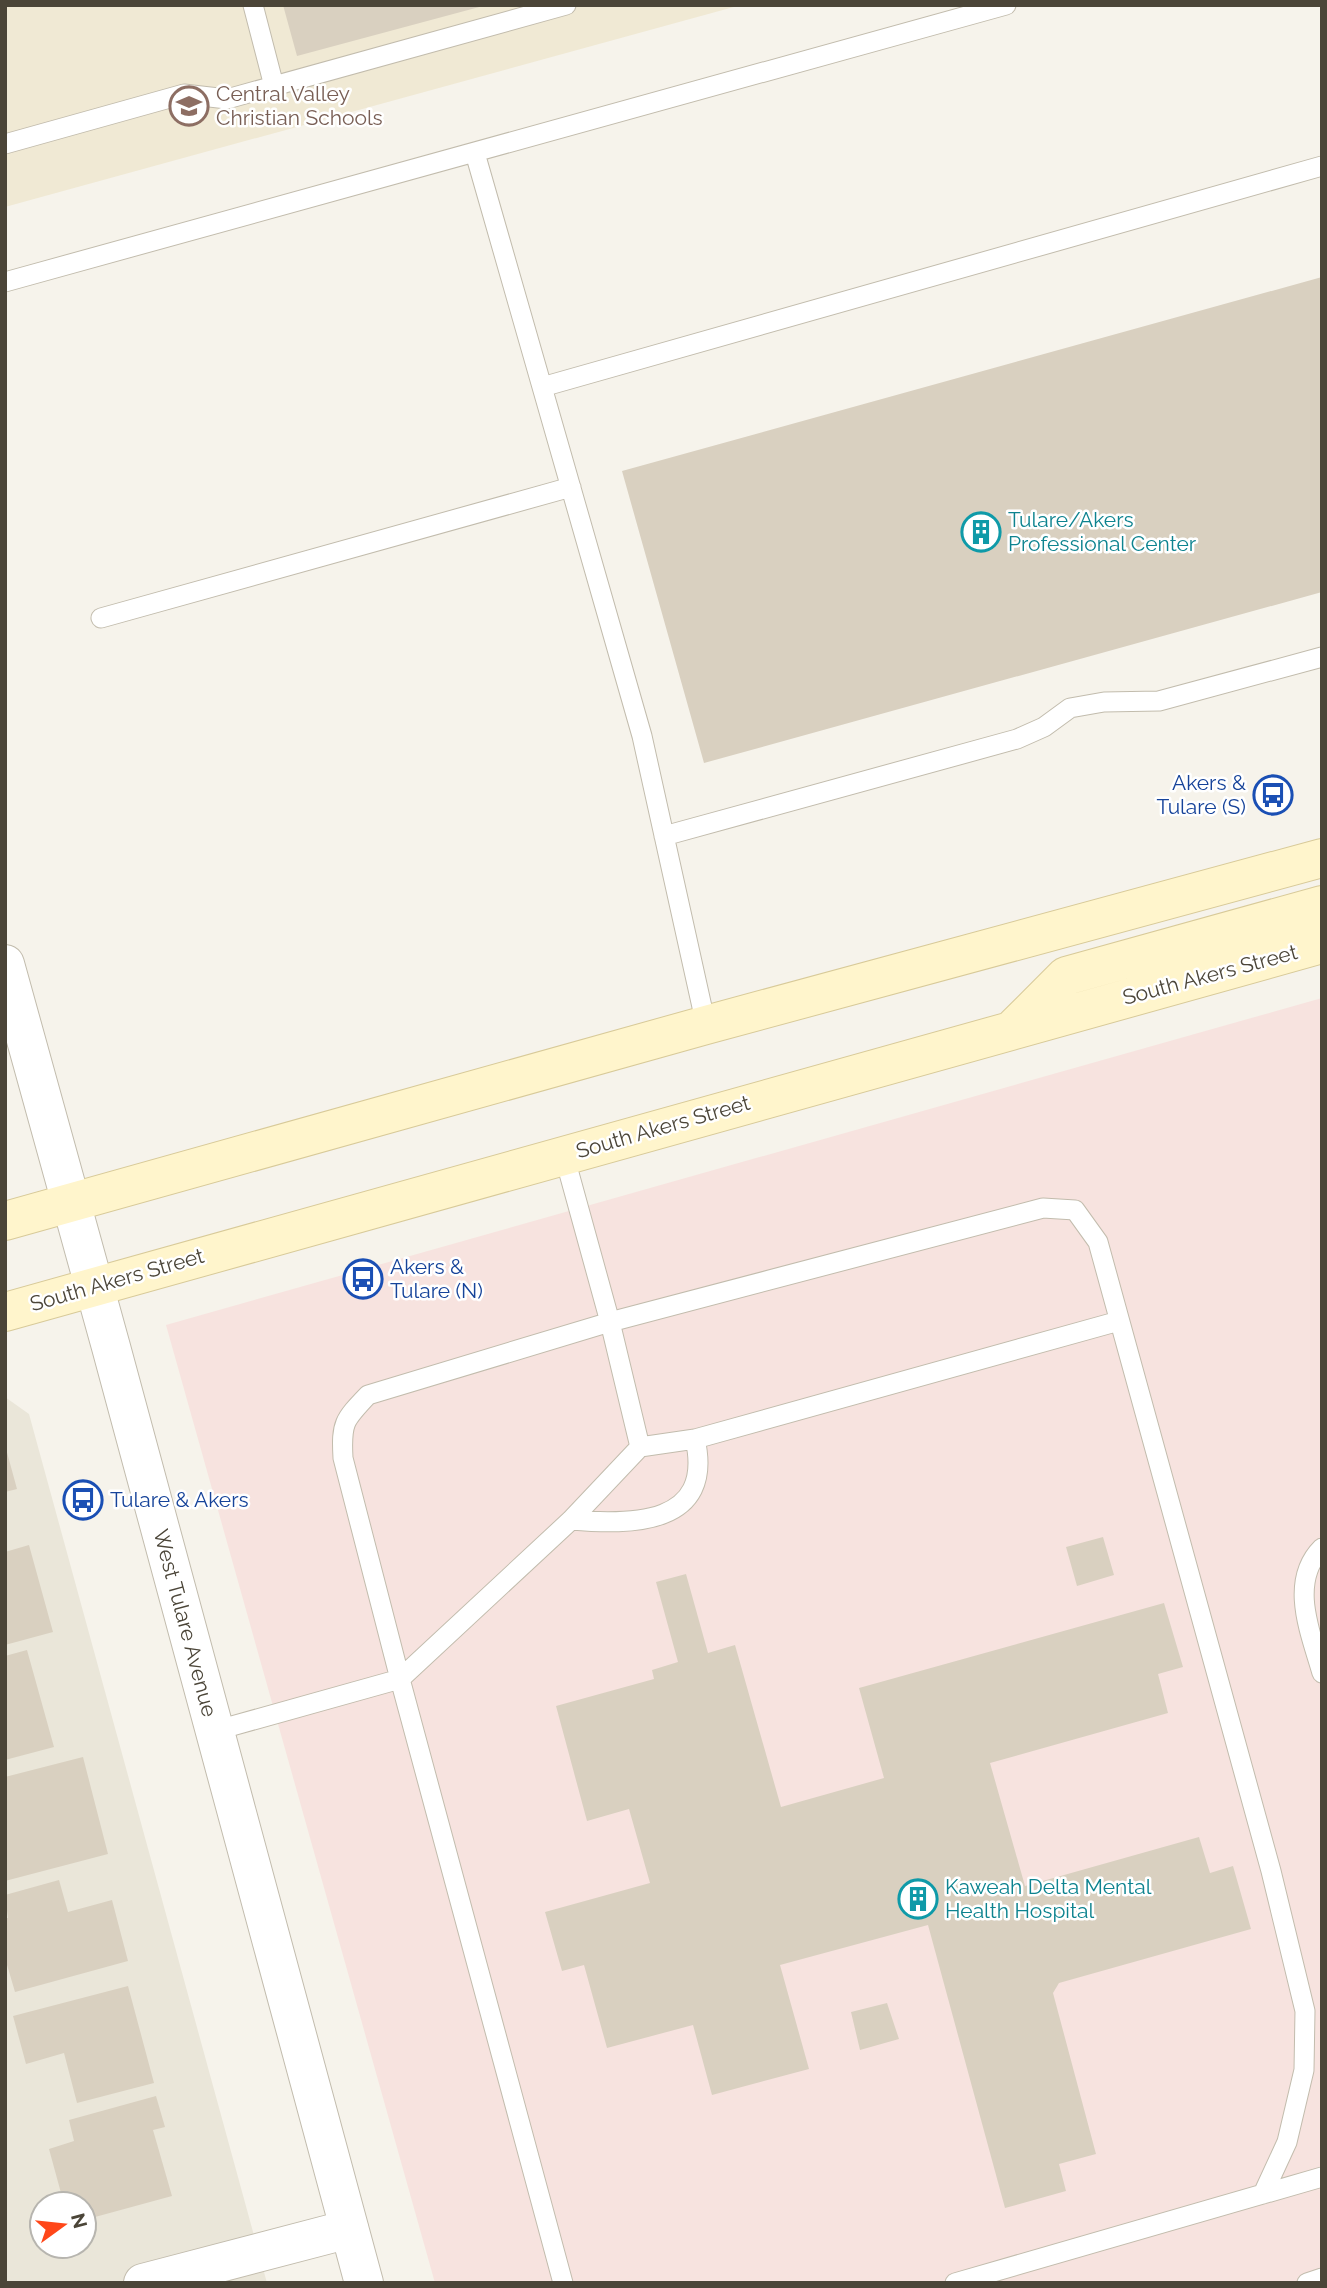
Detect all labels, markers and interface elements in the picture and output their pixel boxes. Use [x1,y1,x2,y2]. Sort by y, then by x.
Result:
place label: Central Valley Christian Schools [216,81,383,130]
school or university icon: Central Valley Christian Schools [168,85,210,127]
place label: Tulare/Akers Professional Center [1008,507,1197,556]
building icon: Tulare/Akers Professional Center [960,511,1002,553]
place label: Akers & Tulare (S) [1157,770,1246,819]
bus stop icon: Akers & Tulare (S) [1252,774,1294,816]
street label: South Akers Street [1120,939,1300,1010]
street label: South Akers Street [573,1090,753,1163]
street label: South Akers Street [27,1243,207,1316]
place label: Akers & Tulare (N) [390,1254,483,1303]
bus stop icon: Akers & Tulare (N) [342,1258,384,1300]
bus stop icon: Tulare & Akers [62,1479,104,1521]
place label: Tulare & Akers [110,1487,249,1512]
street label: West Tulare Avenue [148,1526,223,1719]
place label: Kaweah Delta Mental Health Hospital [945,1874,1152,1923]
building icon: Kaweah Delta Mental Health Hospital [897,1878,939,1920]
north arrow [28,2190,98,2260]
text: N [67,2211,92,2230]

